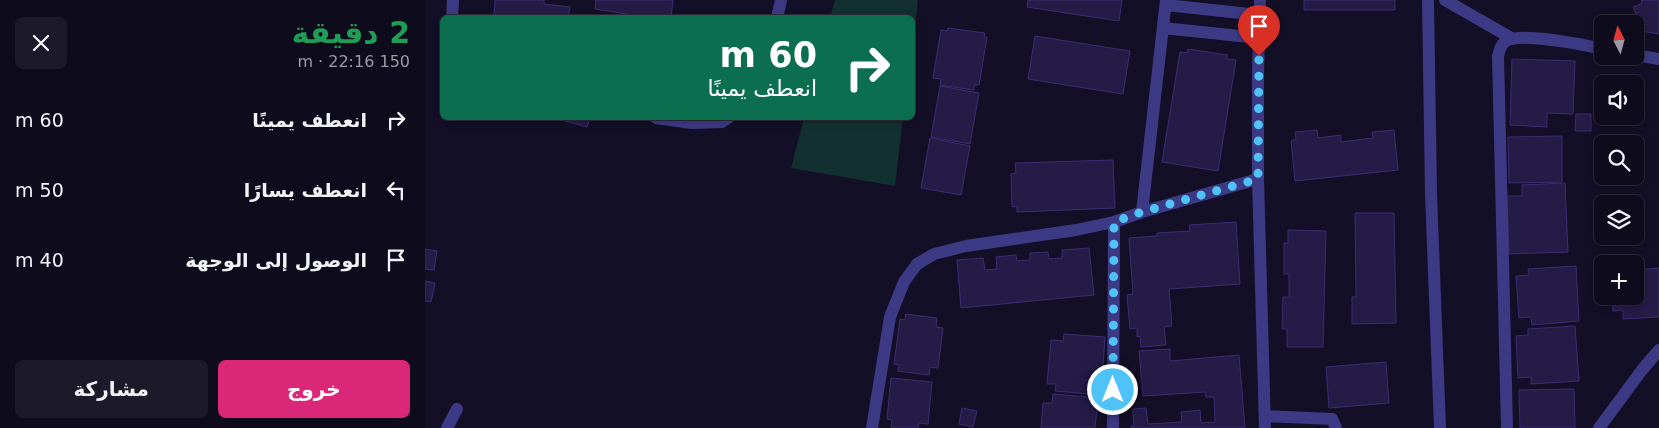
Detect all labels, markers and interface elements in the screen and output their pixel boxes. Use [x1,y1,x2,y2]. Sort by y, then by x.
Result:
pin [1238,5,1280,56]
icon: arrive [1245,12,1273,40]
text: 2 دقيقة [292,15,410,50]
north arrow [1594,15,1644,65]
map controls [1594,15,1644,305]
button: close [15,17,67,69]
text: 60 m [720,35,817,75]
icon: right [835,35,900,100]
text: 150 m · 22:16 [297,52,410,71]
button: sound [1594,75,1644,125]
text: انعطف يمينًا [708,76,817,101]
icon: right [382,106,410,134]
text: 60 m [15,109,64,131]
text: انعطف يمينًا [252,109,367,131]
button: search [1594,135,1644,185]
icon: left [382,176,410,204]
text: 50 m [15,179,64,201]
text: انعطف يسارًا [244,179,367,201]
button: layers [1594,195,1644,245]
icon: arrive [382,246,410,274]
text: 40 m [15,249,64,271]
text: الوصول إلى الوجهة [185,249,367,271]
button: + [1594,255,1644,305]
button: مشاركة [15,360,208,418]
button: خروج [218,360,410,418]
position arrow [1086,363,1138,415]

